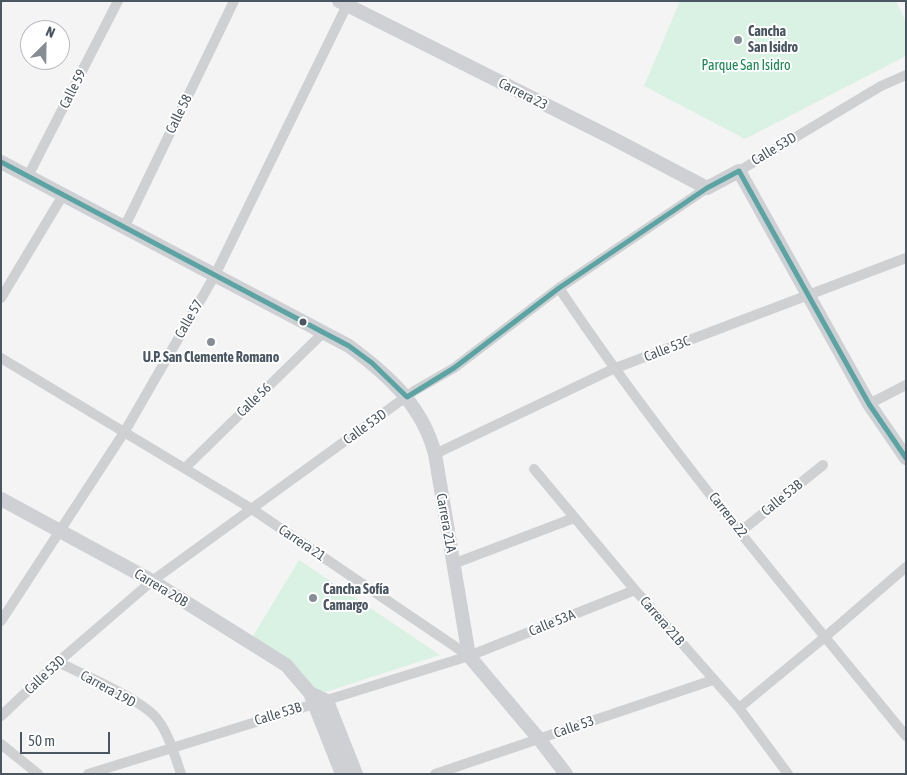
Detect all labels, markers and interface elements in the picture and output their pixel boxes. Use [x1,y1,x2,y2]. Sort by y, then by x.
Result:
north arrow [20,20,70,70]
text: N [44,23,57,41]
place label: Cancha San Isidro [748,24,798,56]
marker: Cancha San Isidro [732,34,744,46]
park label: Parque San Isidro [701,58,791,74]
street label: Calle 59 [56,67,90,111]
street label: Carrera 23 [496,75,550,113]
street label: Calle 58 [162,92,196,136]
street label: Calle 53D [749,129,799,169]
street label: Calle 57 [171,297,207,341]
unlabelled marker [298,317,308,327]
street label: Calle 53C [642,333,692,365]
marker: U.P. San Clemente Romano [205,336,217,348]
place label: U.P. San Clemente Romano [143,350,279,366]
street label: Calle 56 [233,380,275,420]
street label: Calle 53D [340,406,390,448]
street label: Calle 53B [758,476,806,520]
street label: Carrera 22 [705,489,751,541]
street label: Carrera 21A [433,492,459,554]
street label: Carrera 21 [275,521,329,565]
street label: Carrera 20B [131,565,191,611]
place label: Cancha Sofía Camargo [323,582,389,614]
marker: Cancha Sofía Camargo [307,592,319,604]
street label: Carrera 21B [636,593,688,649]
street label: Calle 53A [526,606,578,640]
street label: Calle 53D [21,652,69,698]
street label: Carrera 19D [77,667,139,711]
street label: Calle 53B [253,699,303,729]
street label: Calle 53 [552,712,596,742]
scale bar [22,722,112,754]
text: 50 m [28,732,55,749]

